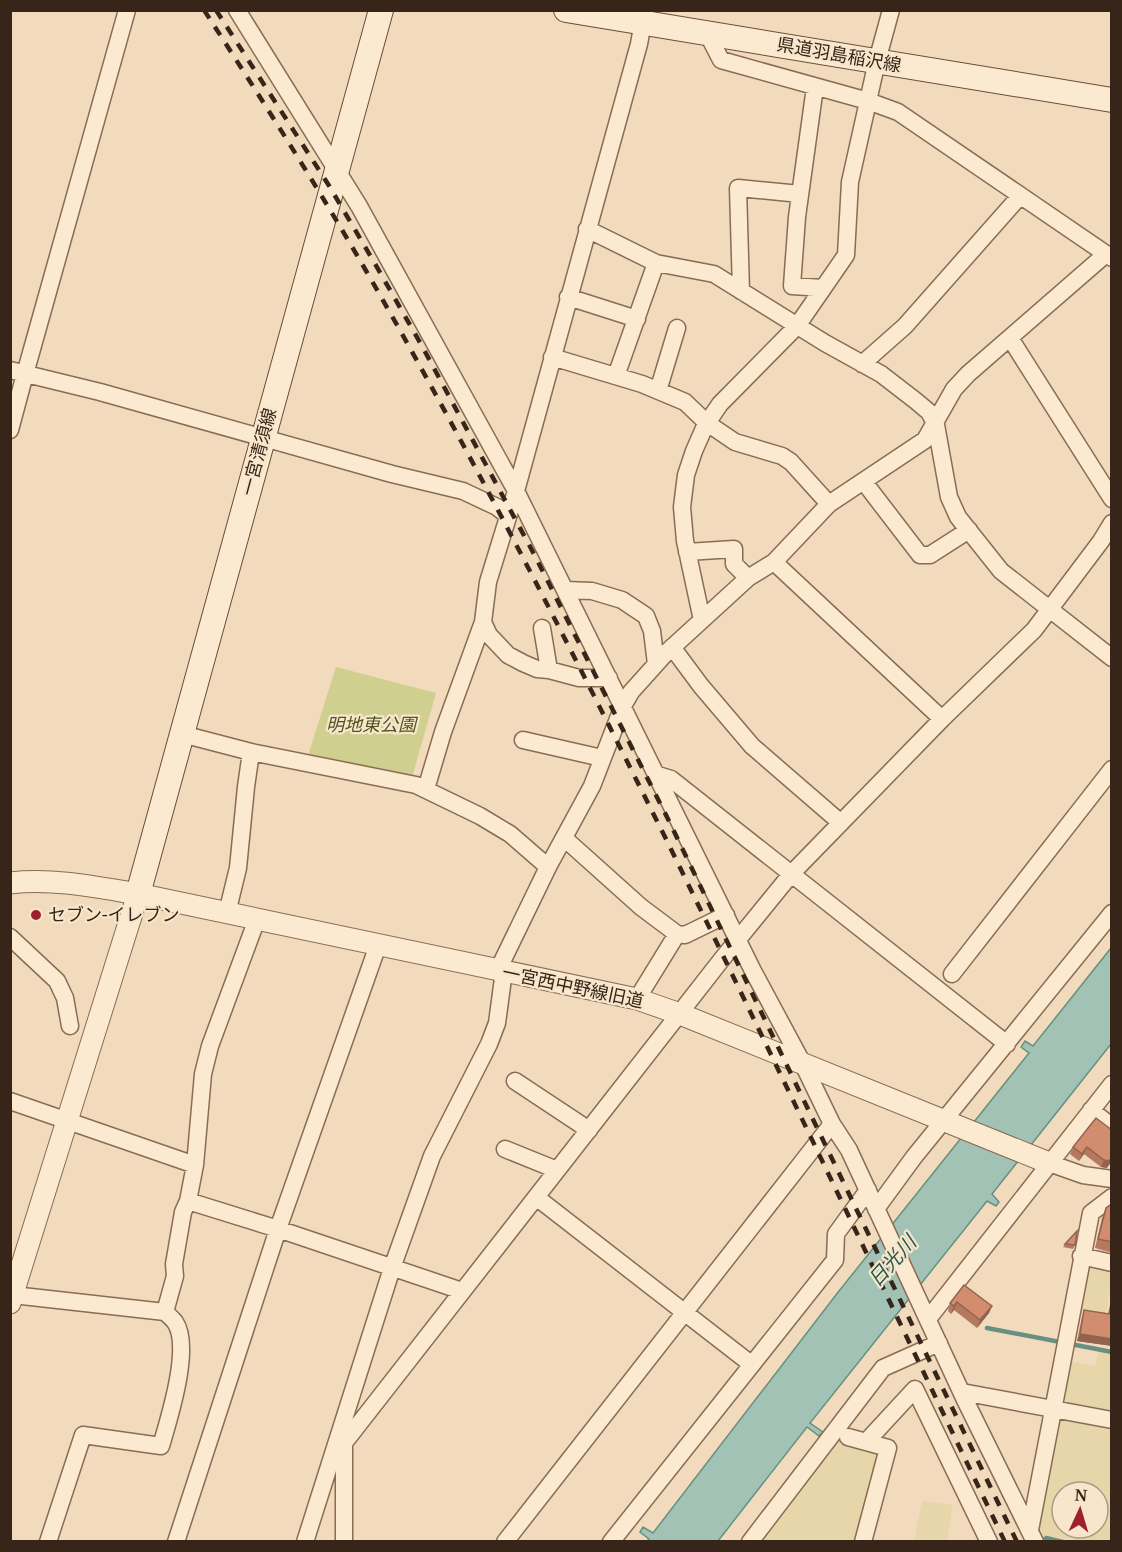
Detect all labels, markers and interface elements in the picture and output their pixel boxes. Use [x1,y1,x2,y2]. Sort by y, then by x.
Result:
street label: 県道羽島稲沢線 [775,31,903,77]
street label: 一宮清須線 [235,405,281,498]
park label: 明地東公園 [326,712,419,736]
place label: セブン-イレブン [48,902,180,926]
marker: セブン-イレブン [29,908,43,922]
street label: 一宮西中野線旧道 [500,959,646,1013]
water label: 日光川 [862,1228,923,1292]
north arrow [1050,1480,1110,1540]
text: N [1074,1484,1088,1506]

